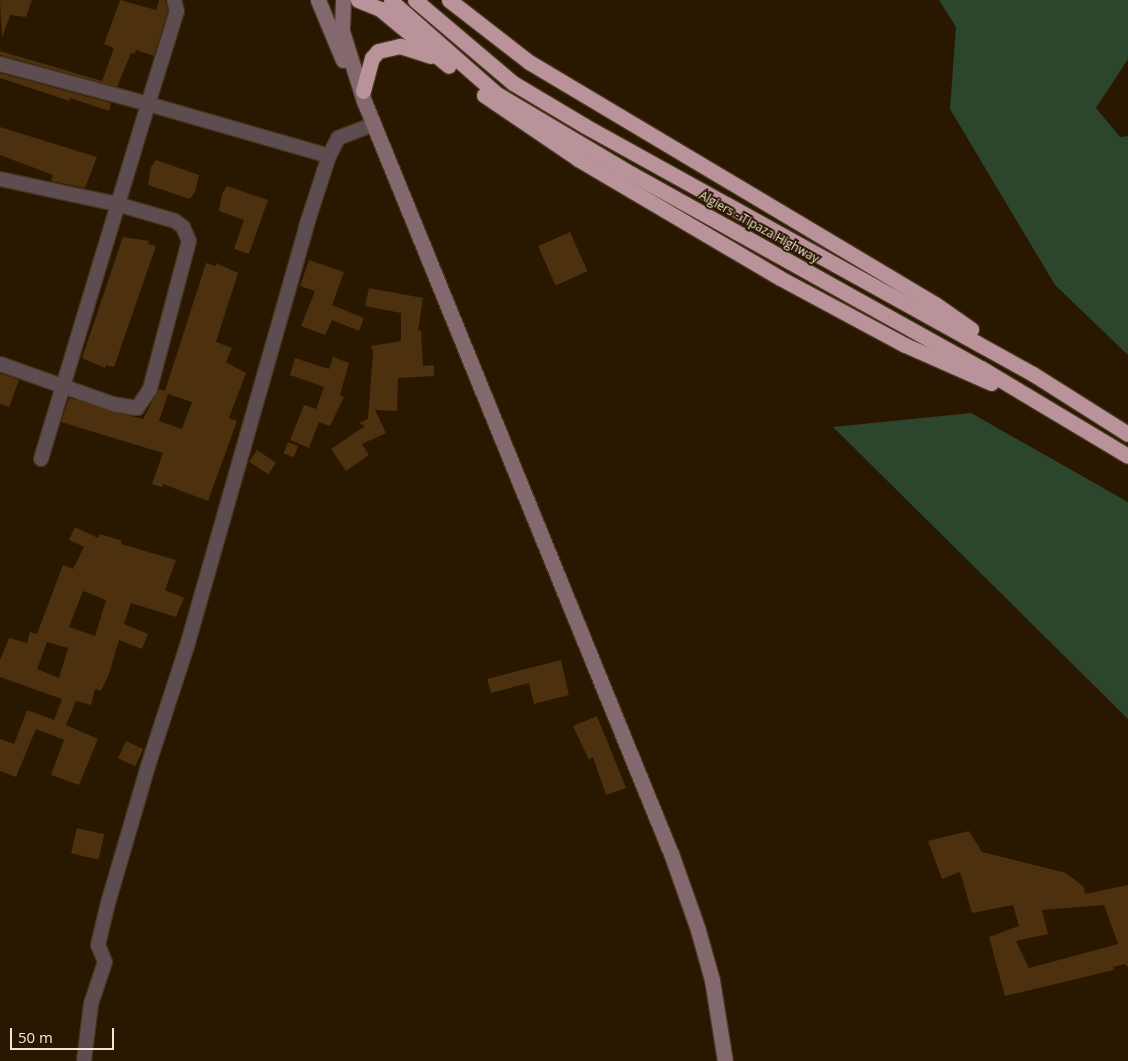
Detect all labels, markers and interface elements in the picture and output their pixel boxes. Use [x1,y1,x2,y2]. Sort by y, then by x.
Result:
street label: Algiers - Tipaza Highway [697,188,821,266]
scale bar [12,1018,116,1050]
text: 50 m [18,1027,53,1047]

